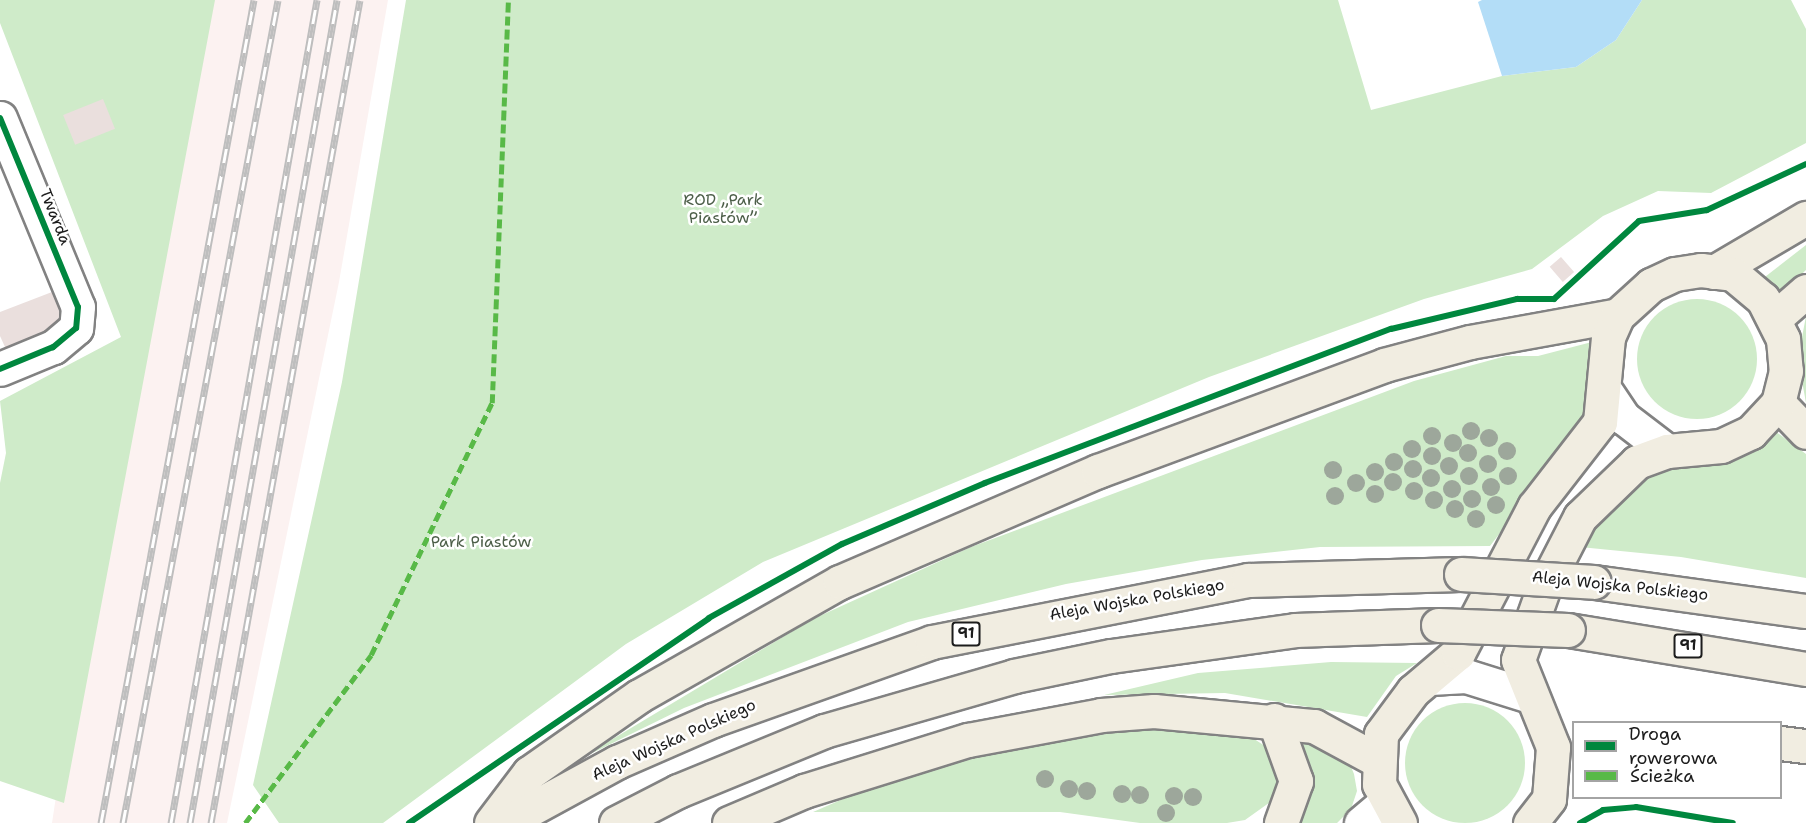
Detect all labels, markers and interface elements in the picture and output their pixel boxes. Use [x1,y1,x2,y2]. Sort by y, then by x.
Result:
street label: Twarda [35,186,75,248]
park label: ROD „Park Piastów” [683,190,763,228]
park label: Park Piastów [431,532,531,552]
street label: Aleja Wojska Polskiego [1531,567,1709,605]
street label: Aleja Wojska Polskiego [1048,575,1226,625]
road number: 91 [951,622,981,646]
road number: 91 [1673,634,1703,658]
street label: Aleja Wojska Polskiego [589,695,759,785]
legend [1572,721,1782,799]
text: Droga rowerowa [1629,722,1717,770]
text: Ścieżka [1630,764,1694,788]

